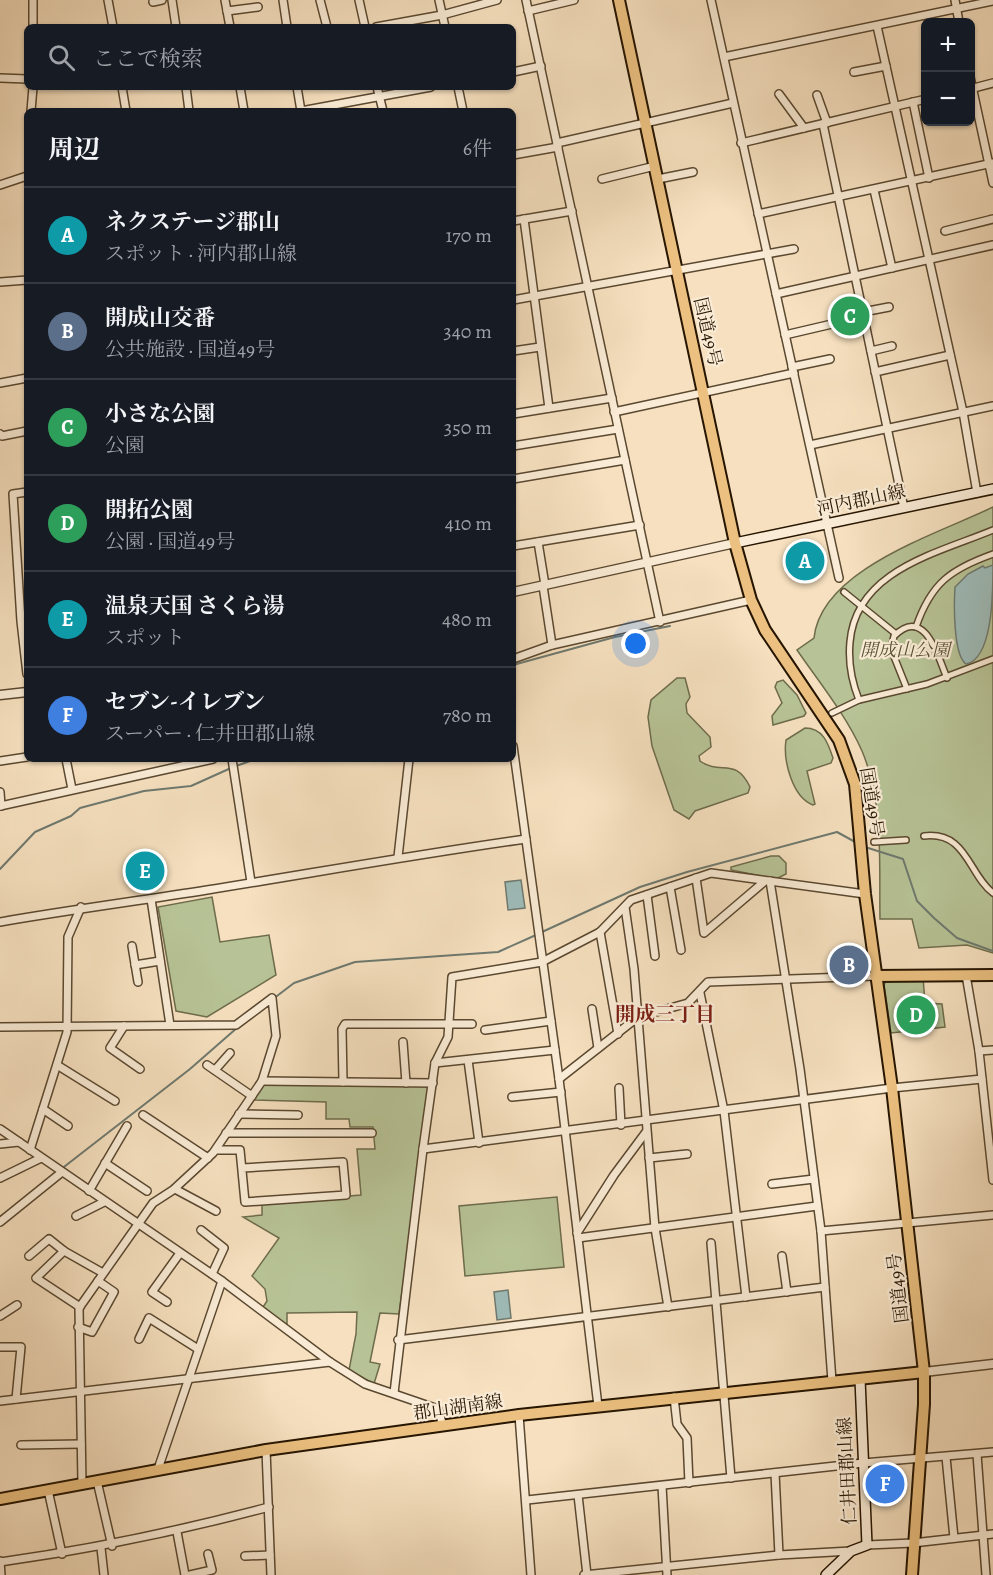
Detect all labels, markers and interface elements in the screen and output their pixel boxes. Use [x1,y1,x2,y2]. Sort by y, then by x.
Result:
map controls [921,18,975,126]
button: + [921,18,975,72]
search box [24,24,516,90]
icon: search [45,41,78,74]
text: ここで検索 [93,44,203,74]
button: − [921,72,975,126]
text: 周辺 [48,132,100,167]
text: 6件 [463,135,492,162]
text: ネクステージ郡山 [105,207,280,237]
text: A [61,222,74,249]
text: 170 m [446,222,492,249]
text: スポット · 河内郡山線 [105,240,297,267]
pin: C [830,294,870,338]
street label: 国道49号 [688,295,728,369]
text: 開成山交番 [105,303,215,333]
text: B [61,318,74,345]
text: 340 m [443,318,492,345]
text: 公共施設 · 国道49号 [105,336,275,363]
text: 小さな公園 [105,399,215,429]
text: C [61,414,74,441]
text: 350 m [444,414,492,441]
text: 公園 [105,432,145,459]
street label: 河内郡山線 [814,479,908,521]
text: 開拓公園 [105,495,193,525]
text: D [61,510,74,537]
text: 410 m [445,510,492,537]
text: 公園 · 国道49号 [105,528,235,555]
pin: A [786,538,824,584]
text: 温泉天国 さくら湯 [105,591,285,621]
text: E [62,606,73,633]
text: 480 m [442,606,492,633]
text: スポット [105,624,185,651]
your location [621,629,650,658]
park label: 開成山公園 [860,638,953,662]
text: セブン-イレブン [105,687,265,717]
text: F [62,702,73,729]
text: 780 m [443,702,492,729]
text: スーパー · 仁井田郡山線 [105,720,315,747]
street label: 国道49号 [855,765,889,839]
pin: E [126,848,164,894]
pin: B [830,942,868,988]
pin: D [896,992,936,1038]
district label: 開成三丁目 [615,1001,715,1028]
street label: 国道49号 [882,1252,914,1324]
street label: 郡山湖南線 [412,1389,504,1425]
street label: 仁井田郡山線 [832,1416,862,1526]
pin: F [866,1462,904,1506]

